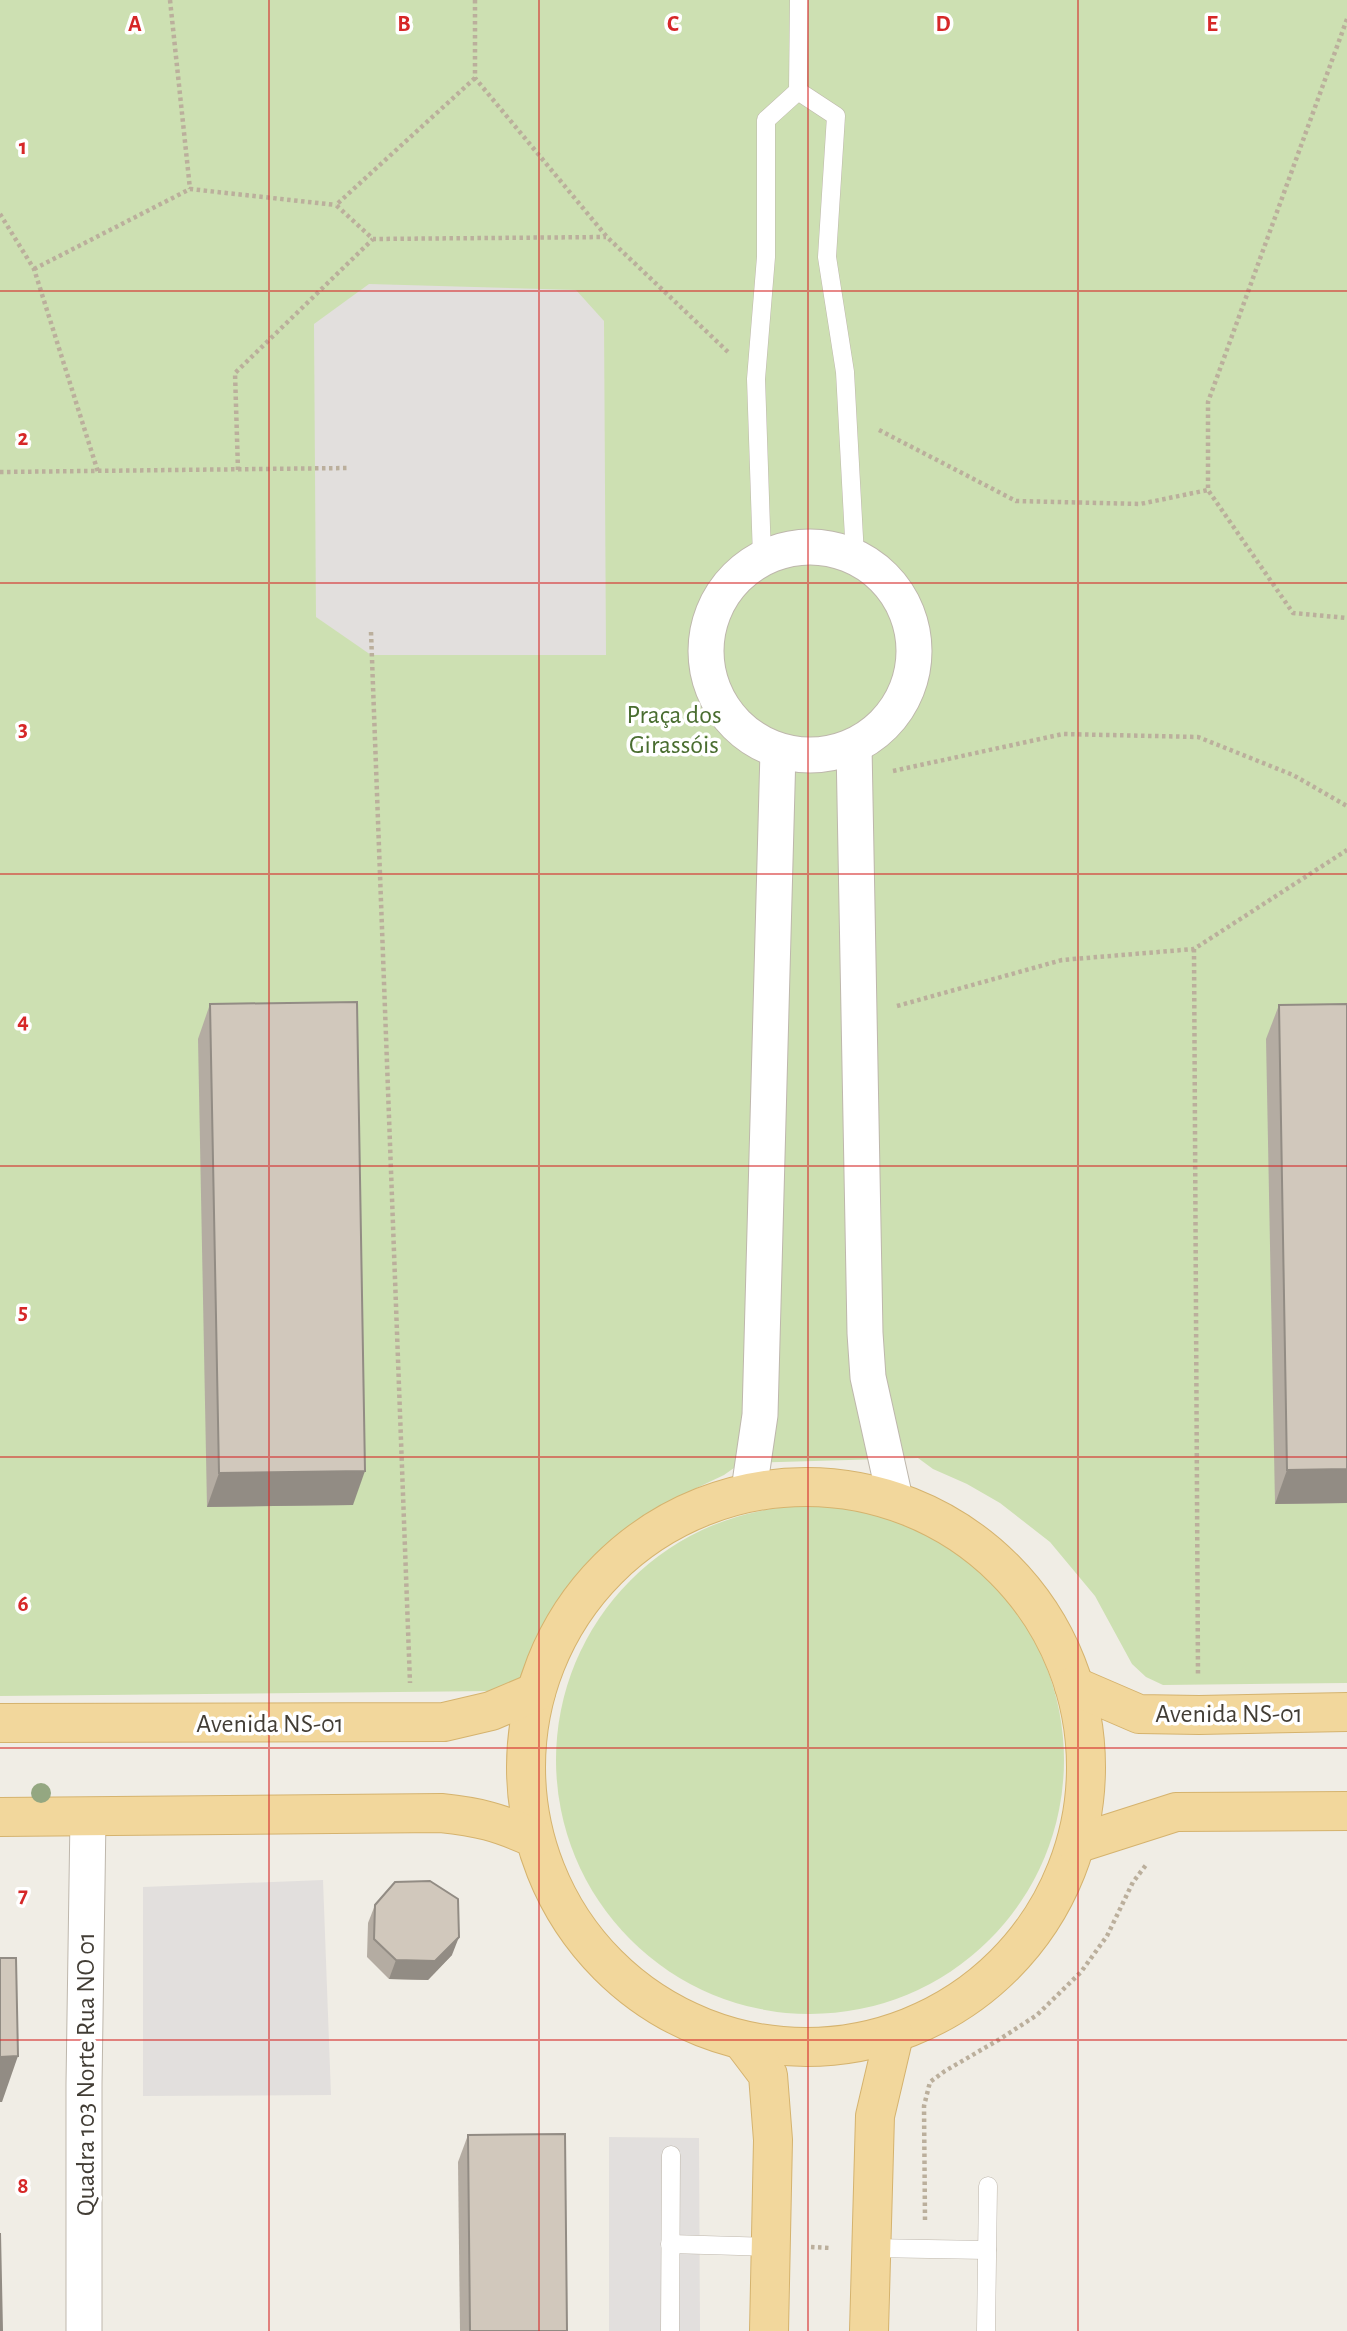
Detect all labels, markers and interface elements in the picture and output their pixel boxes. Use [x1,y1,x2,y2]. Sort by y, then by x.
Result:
text: A [128,13,142,36]
text: B [397,13,411,36]
text: C [667,13,679,36]
text: D [935,13,951,36]
text: E [1206,13,1218,36]
text: 1 [19,136,27,159]
text: 2 [18,427,29,450]
park label: Praça dos Girassóis [626,702,722,758]
text: 3 [18,718,28,741]
text: 4 [17,1010,29,1033]
text: 5 [18,1301,28,1324]
text: 6 [17,1593,29,1616]
street label: Avenida NS-01 [1155,1701,1303,1727]
street label: Avenida NS-01 [196,1711,344,1737]
text: 7 [18,1884,28,1907]
street label: Quadra 103 Norte Rua NO 01 [73,1932,99,2216]
text: 8 [17,2175,29,2198]

